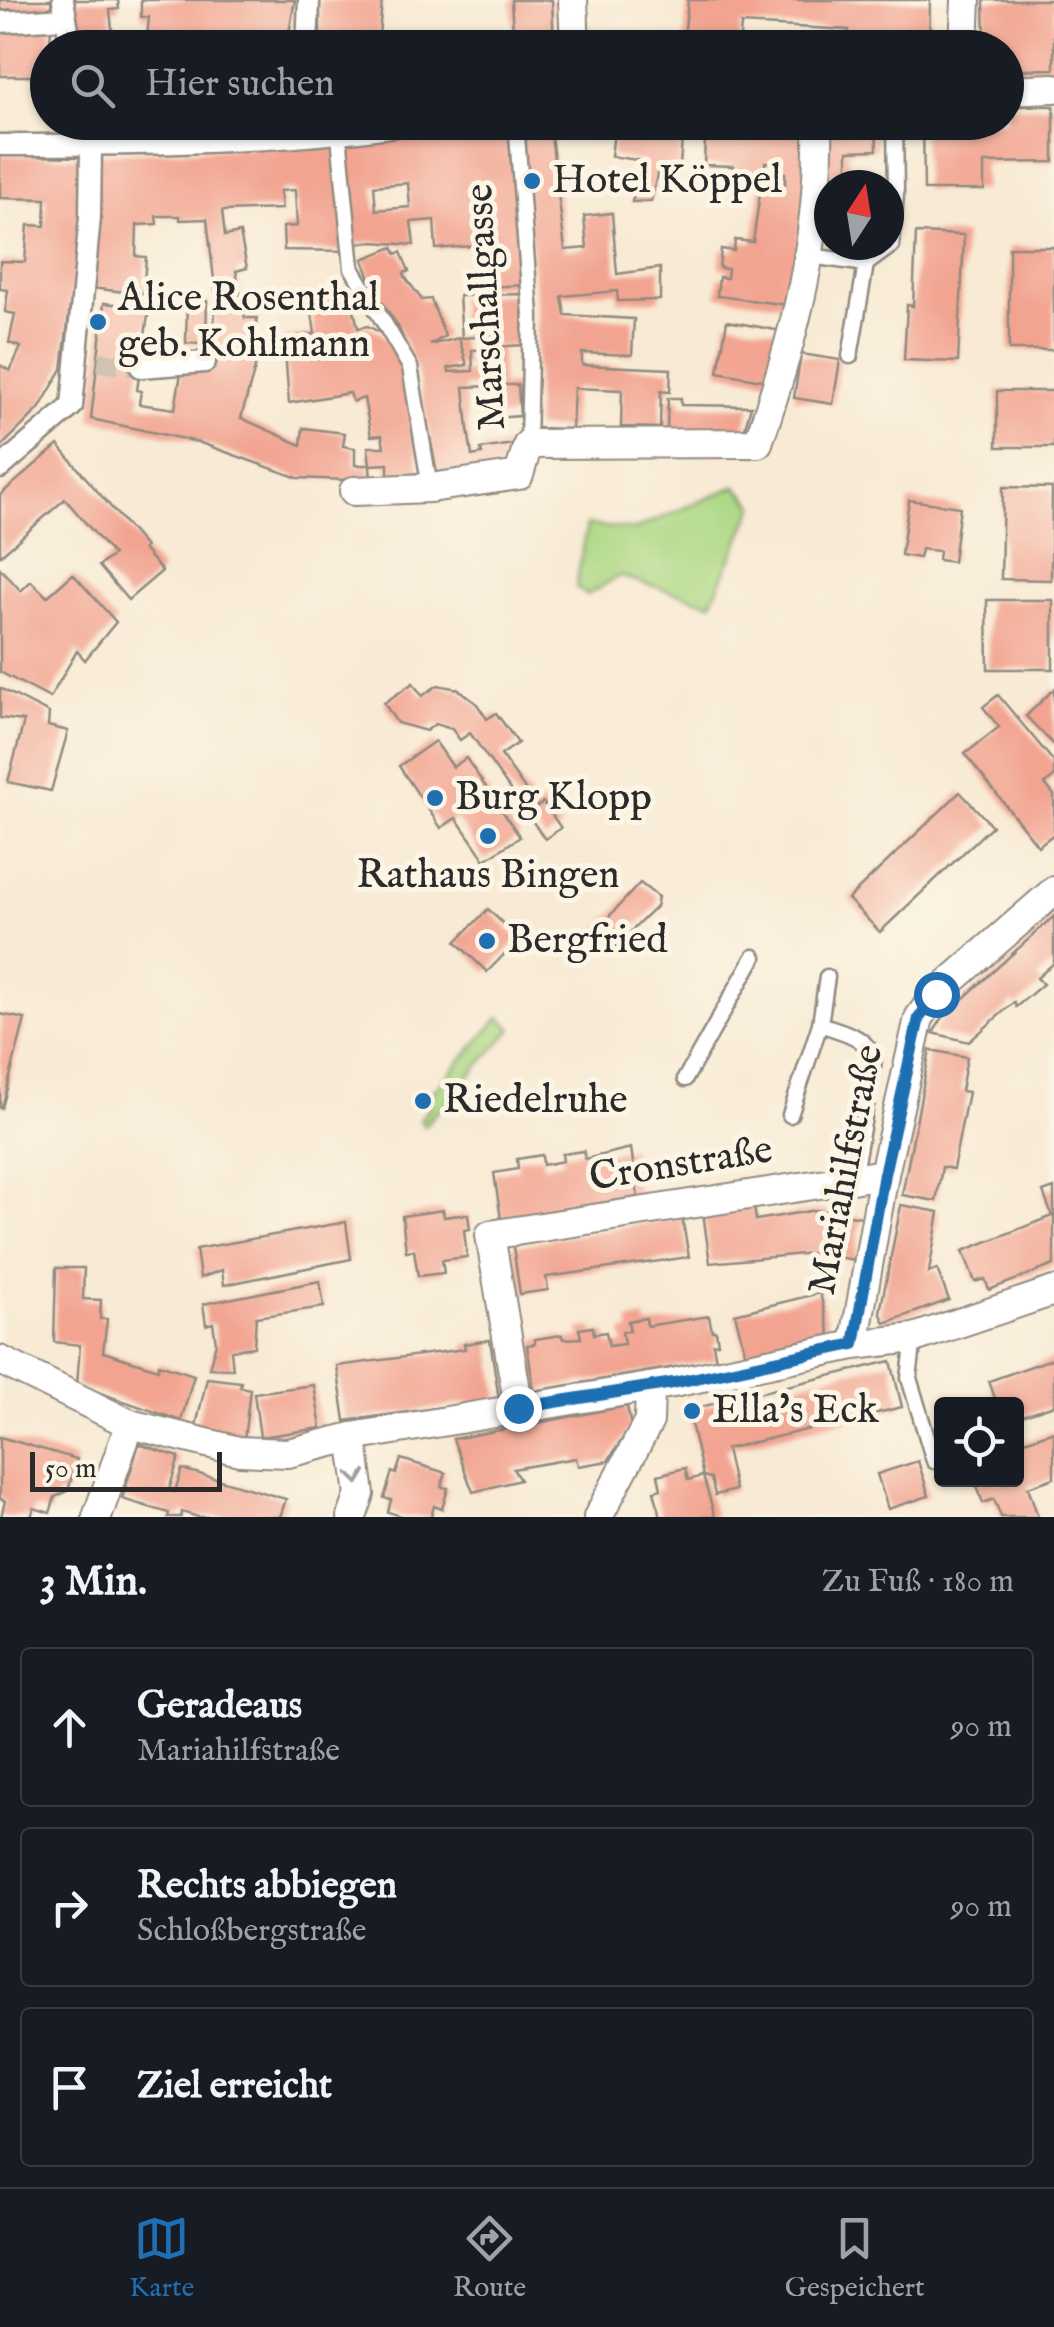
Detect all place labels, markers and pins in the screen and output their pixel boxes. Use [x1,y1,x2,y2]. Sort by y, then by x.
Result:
place label: Hotel Köppel [552,156,782,207]
marker: Hotel Köppel [521,170,543,192]
place label: Alice Rosenthal geb. Kohlmann [117,274,380,371]
marker: Alice Rosenthal geb. Kohlmann [87,311,109,333]
place label: Burg Klopp [455,773,652,824]
marker: Burg Klopp [424,787,446,809]
marker: Rathaus Bingen [477,825,499,847]
place label: Rathaus Bingen [356,851,620,902]
place label: Bergfried [507,916,668,967]
marker: Bergfried [476,930,498,952]
place label: Riedelruhe [443,1076,628,1127]
marker: Riedelruhe [412,1090,434,1112]
place label: Ella's Eck [712,1386,879,1437]
marker: Ella's Eck [681,1400,703,1422]

